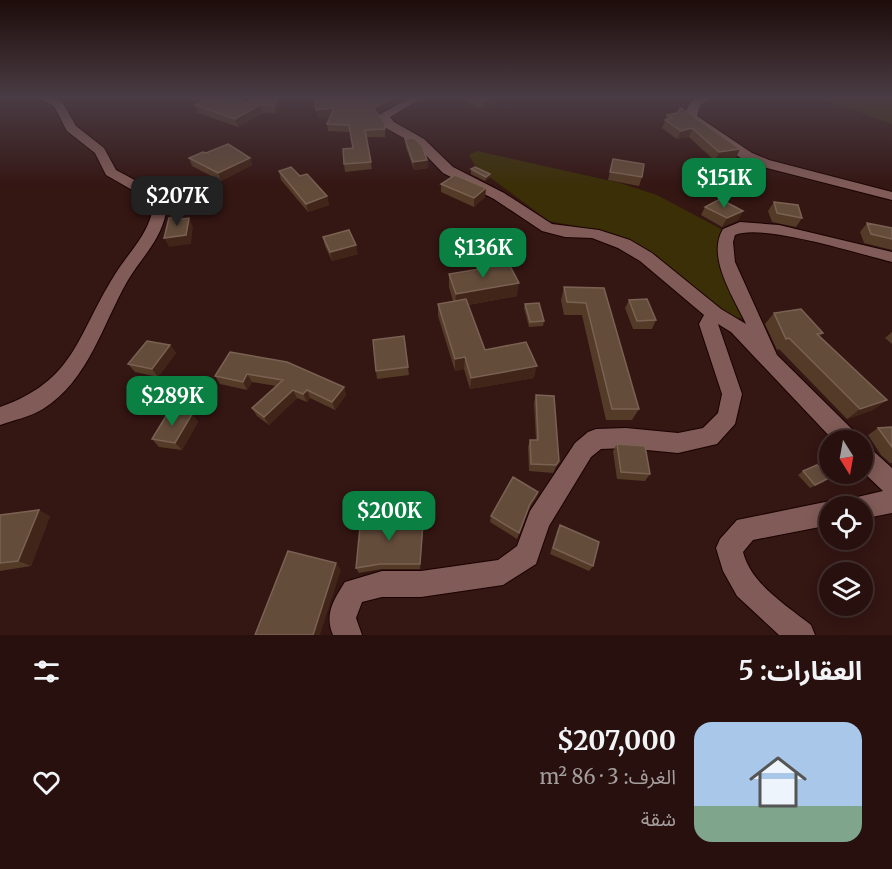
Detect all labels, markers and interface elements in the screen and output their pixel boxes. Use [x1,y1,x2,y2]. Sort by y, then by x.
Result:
pin: $151K [682,158,766,209]
text: $151K [696,165,752,190]
pin: $207K [135,176,219,227]
text: $207K [145,183,209,208]
pin: $136K [441,228,525,279]
text: $136K [453,235,513,260]
pin: $289K [130,376,214,427]
text: $289K [140,383,204,408]
north arrow [819,430,873,484]
map controls [819,430,873,616]
pin: $200K [347,491,431,542]
button: locate [819,496,873,550]
text: $200K [356,498,422,523]
button: layers [819,562,873,616]
text: العقارات: 5 [738,654,862,687]
icon: filters [30,655,63,688]
text: $207,000 [557,724,676,757]
icon: home [742,746,814,818]
text: الغرف: 3 · 86 m² [539,764,676,789]
icon: heart [30,766,63,799]
text: شقة [641,806,676,831]

